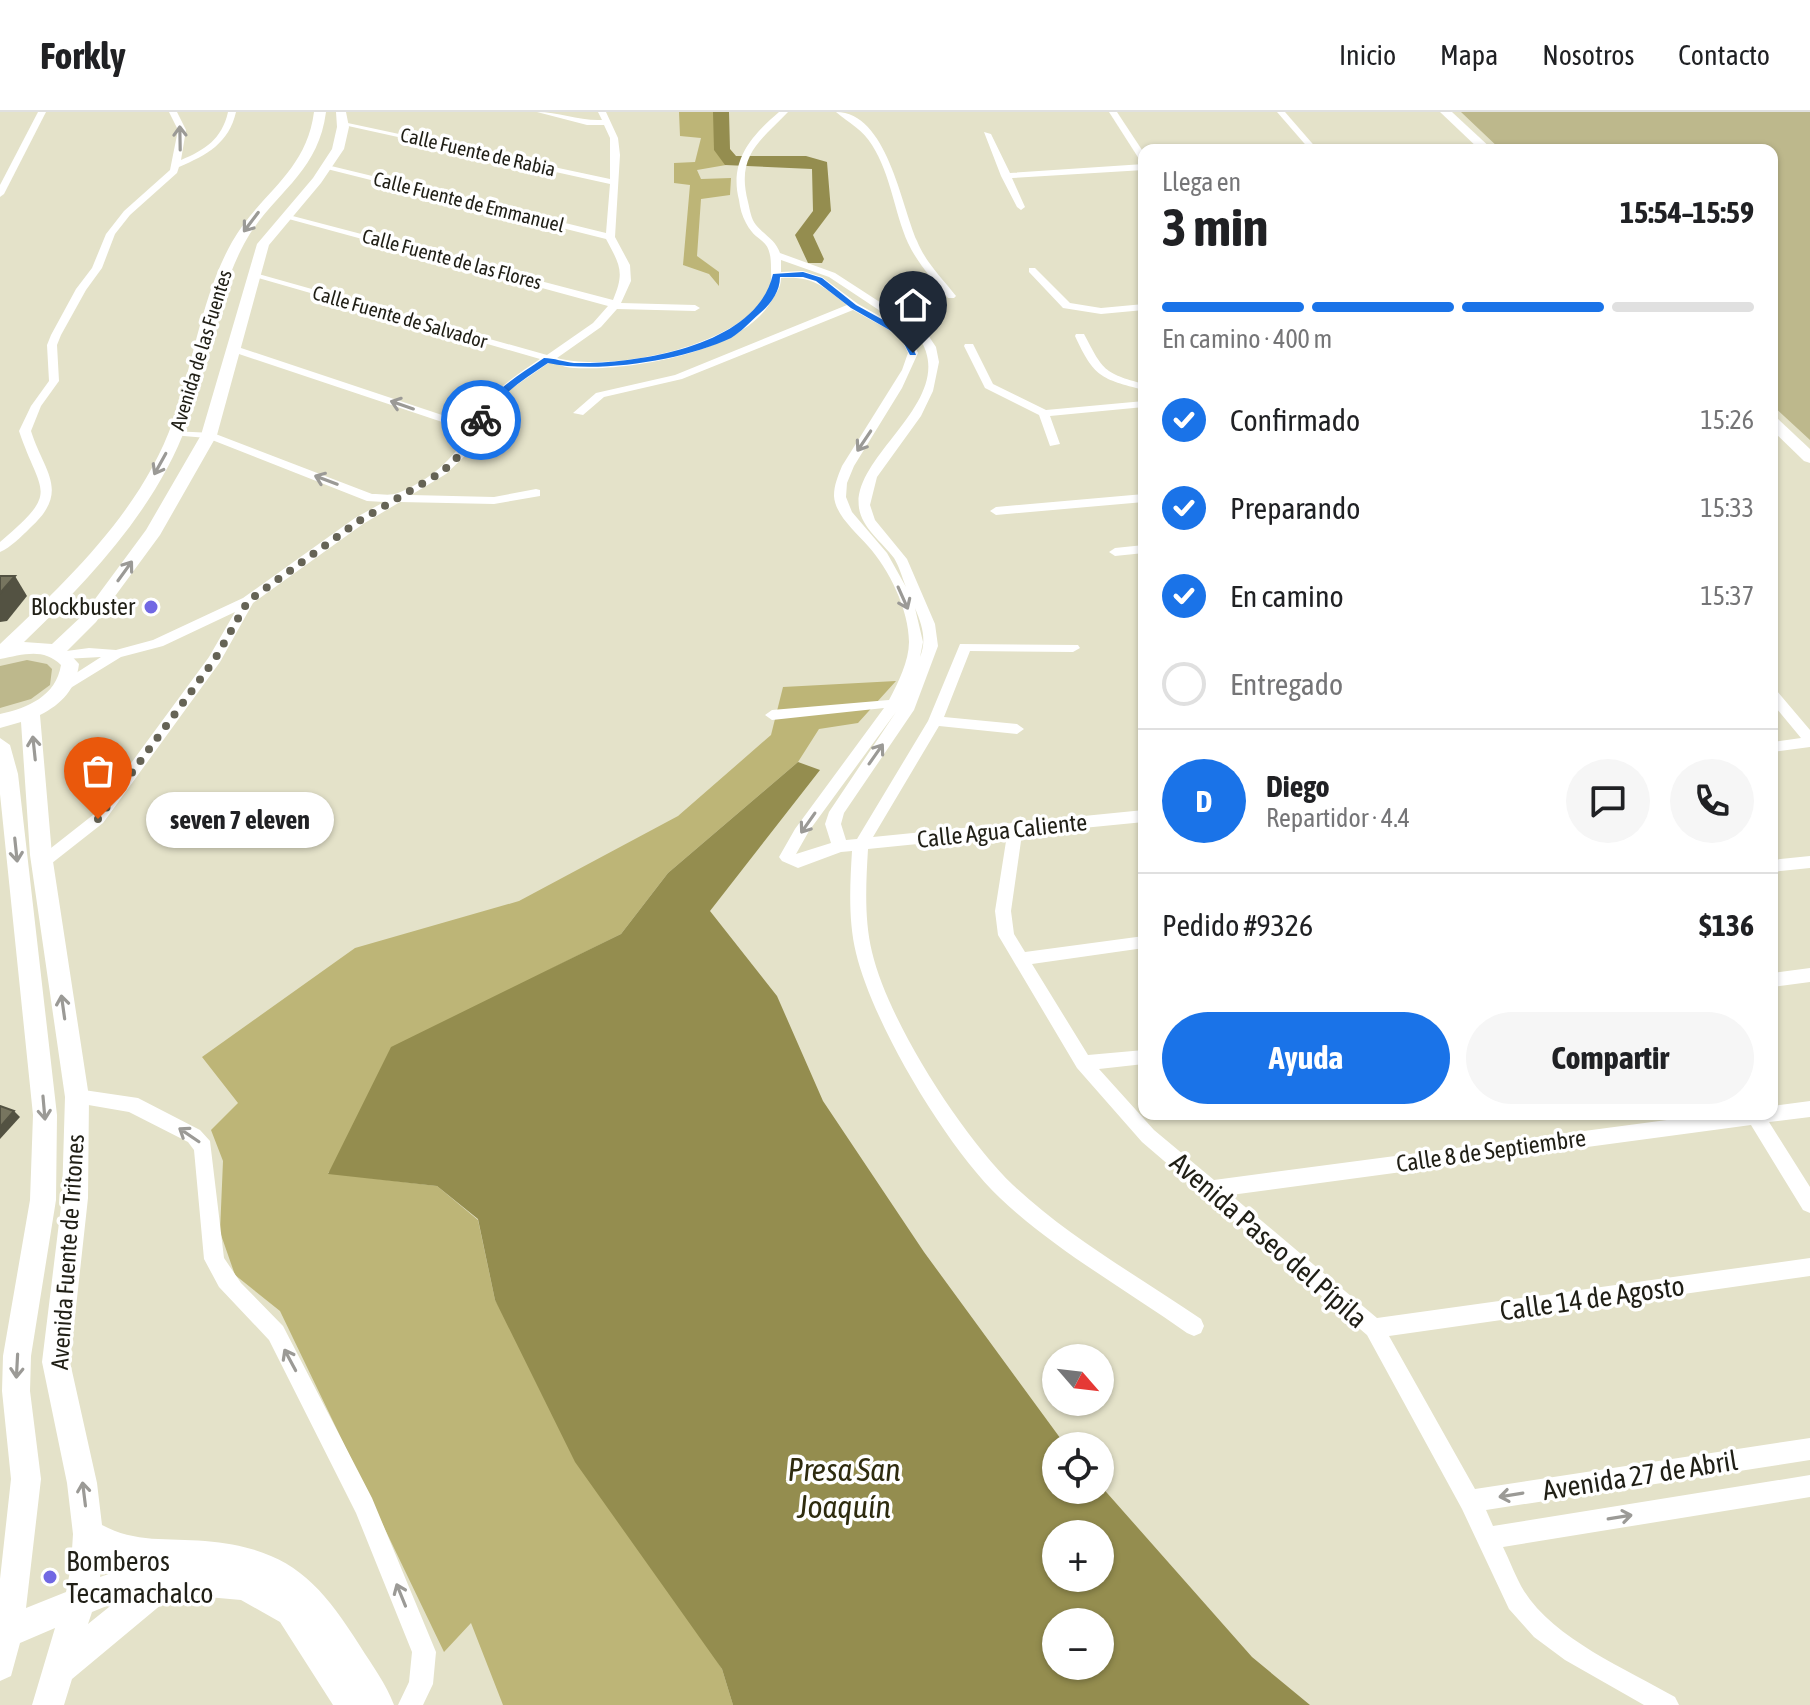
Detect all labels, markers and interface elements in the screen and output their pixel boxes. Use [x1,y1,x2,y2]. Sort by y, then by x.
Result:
text: Forkly [40,34,126,77]
text: Inicio [1339,39,1396,71]
text: Mapa [1440,39,1498,71]
text: Nosotros [1542,39,1634,71]
text: Contacto [1678,39,1770,71]
street label: Calle Fuente de Rabia [398,123,558,181]
one-way arrow [172,125,187,151]
street label: Calle Fuente de Emmanuel [371,167,568,237]
text: Llega en [1162,167,1241,197]
text: 15:54–15:59 [1620,195,1754,229]
text: 3 min [1162,197,1268,257]
one-way arrow [243,211,260,232]
street label: Calle Fuente de las Flores [360,224,544,294]
street label: Avenida de las Fuentes [165,267,236,433]
pin [879,271,947,353]
street label: Calle Fuente de Salvador [310,281,491,353]
icon: home [891,283,935,327]
text: En camino · 400 m [1162,324,1332,354]
courier [441,380,521,460]
one-way arrow [390,397,415,411]
icon: bike [459,398,503,442]
icon: check [1162,398,1206,442]
text: Confirmado [1230,403,1360,437]
text: 15:26 [1700,405,1754,435]
one-way arrow [856,430,872,452]
one-way arrow [152,452,168,475]
one-way arrow [314,472,338,486]
icon: check [1162,486,1206,530]
text: Preparando [1230,491,1360,525]
text: 15:33 [1700,493,1754,523]
one-way arrow [116,561,133,582]
icon: check [1162,574,1206,618]
text: En camino [1230,579,1344,613]
text: 15:37 [1700,581,1754,611]
one-way arrow [896,586,911,610]
place label: Blockbuster [31,593,136,620]
marker: Blockbuster [142,598,160,616]
text: Entregado [1230,667,1343,701]
one-way arrow [27,735,42,762]
pin [64,737,132,819]
one-way arrow [868,743,884,765]
icon: bag [76,749,120,793]
button: chat [1566,759,1650,843]
button: phone [1670,759,1754,843]
text: Diego [1266,769,1330,803]
text: D [1196,784,1212,818]
callout: seven 7 eleven [146,791,334,847]
text: Repartidor · 4.4 [1266,803,1410,833]
text: seven 7 eleven [170,805,310,835]
street label: Calle Agua Caliente [916,808,1088,853]
one-way arrow [800,811,816,833]
one-way arrow [9,836,24,863]
text: Pedido #9326 [1162,908,1313,942]
text: $136 [1699,908,1754,942]
one-way arrow [55,994,70,1020]
button: Ayuda [1162,1012,1450,1104]
button: Compartir [1466,1012,1754,1104]
one-way arrow [37,1094,52,1121]
street label: Calle 8 de Septiembre [1394,1124,1587,1177]
one-way arrow [178,1127,200,1144]
street label: Avenida Fuente de Tritones [46,1133,89,1371]
street label: Avenida Paseo del Pípila [1164,1146,1374,1334]
street label: Calle 14 de Agosto [1498,1269,1686,1327]
north arrow [1042,1344,1114,1416]
map controls [1042,1344,1114,1680]
one-way arrow [282,1348,297,1372]
one-way arrow [9,1352,24,1379]
button: locate [1042,1432,1114,1504]
street label: Avenida 27 de Abril [1540,1444,1740,1506]
water label: Presa San Joaquín [787,1451,901,1525]
one-way arrow [76,1482,91,1508]
one-way arrow [1499,1488,1525,1503]
one-way arrow [1607,1508,1632,1523]
button: + [1042,1520,1114,1592]
place label: Bomberos Tecamachalco [66,1545,213,1609]
marker: Bomberos Tecamachalco [41,1568,59,1586]
one-way arrow [392,1583,407,1608]
button: − [1042,1608,1114,1680]

